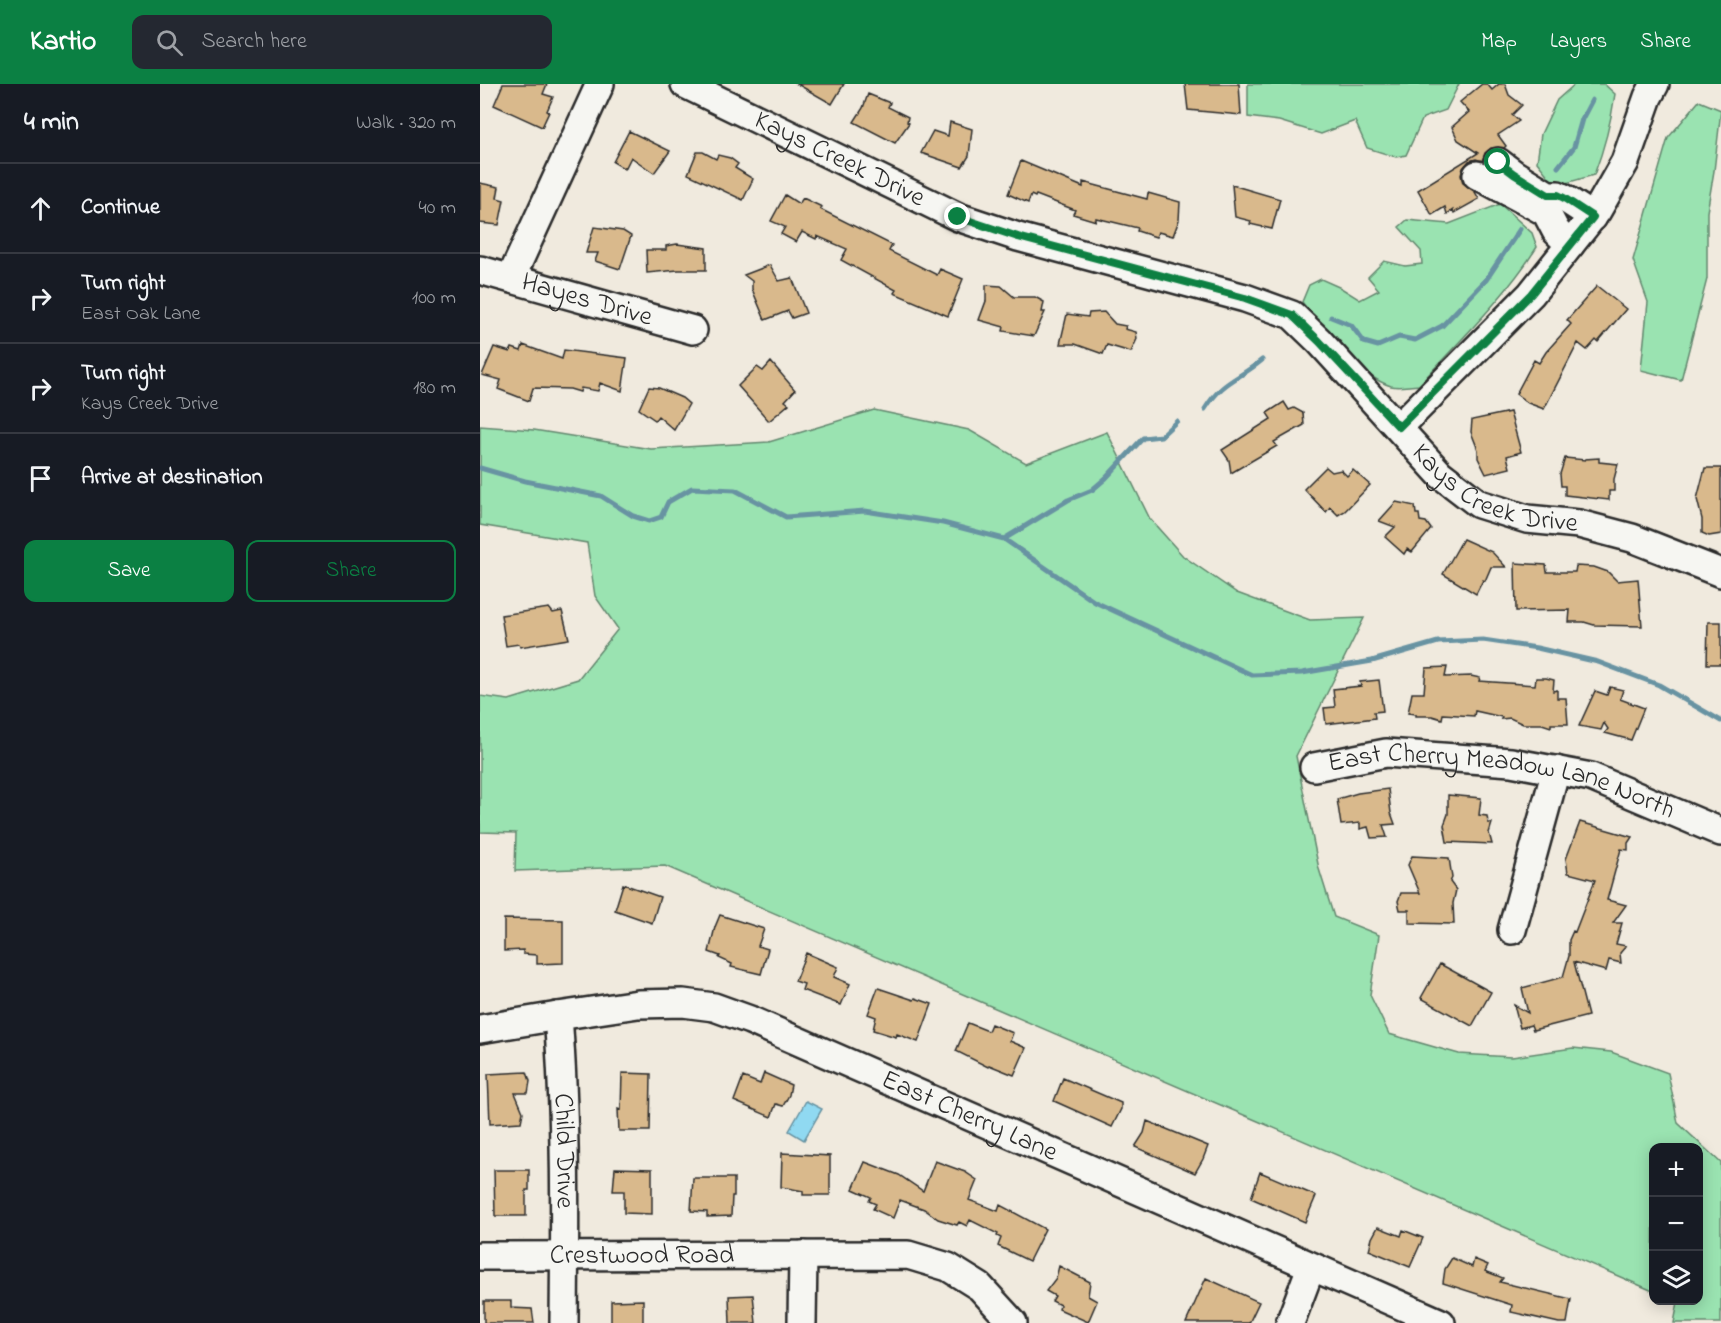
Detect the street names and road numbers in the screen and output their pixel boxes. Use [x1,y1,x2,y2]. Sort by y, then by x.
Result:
street label: Kays Creek Drive [748,101,932,218]
street label: Hayes Drive [517,263,658,337]
street label: Kays Creek Drive [1402,435,1581,543]
street label: East Cherry Meadow Lane North [1325,734,1681,830]
street label: East Cherry Lane [875,1060,1064,1172]
street label: Child Drive [543,1092,584,1209]
street label: Crestwood Road [550,1236,734,1275]

